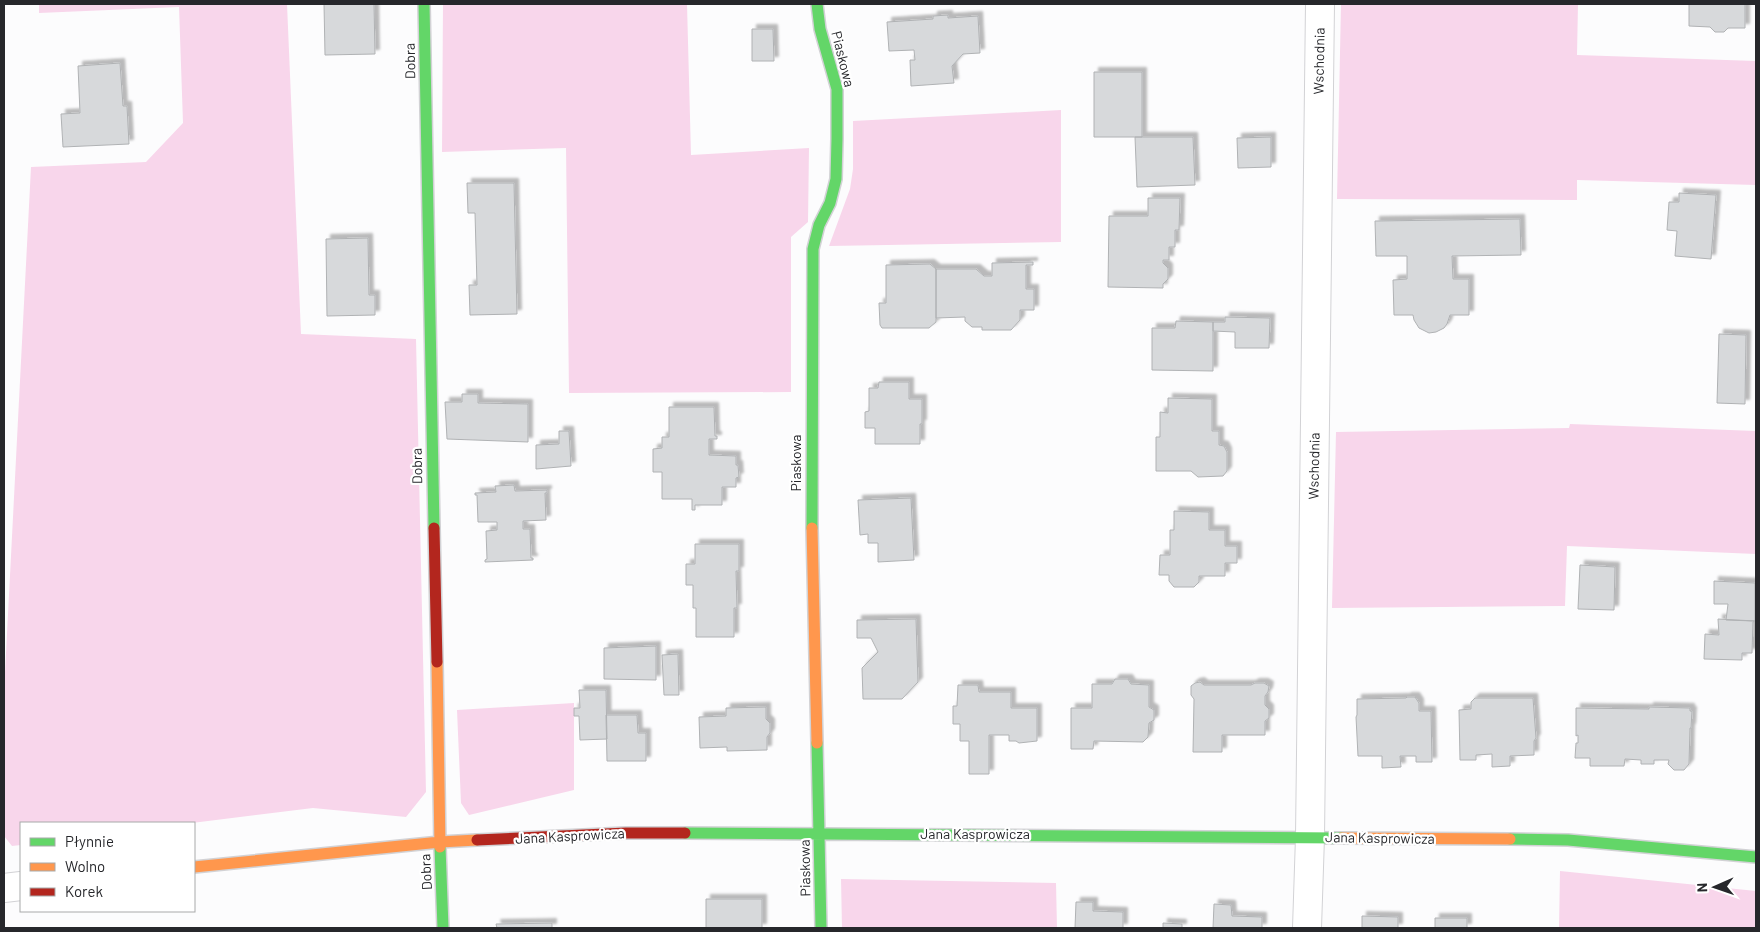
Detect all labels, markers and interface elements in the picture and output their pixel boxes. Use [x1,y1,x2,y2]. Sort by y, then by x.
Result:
street label: Wschodnia [1309,27,1328,95]
street label: Piaskowa [828,29,859,89]
street label: Dobra [401,43,418,79]
street label: Wschodnia [1304,432,1323,500]
street label: Piaskowa [787,435,804,491]
street label: Dobra [408,448,425,484]
legend [20,822,195,912]
street label: Jana Kasprowicza [515,824,625,847]
street label: Jana Kasprowicza [920,825,1030,842]
street label: Jana Kasprowicza [1325,828,1435,847]
text: Płynnie [65,832,114,850]
street label: Piaskowa [796,839,813,897]
street label: Dobra [416,854,435,891]
text: Wolno [65,857,105,875]
north arrow [1690,862,1740,912]
text: Korek [65,882,103,900]
text: N [1693,883,1710,892]

